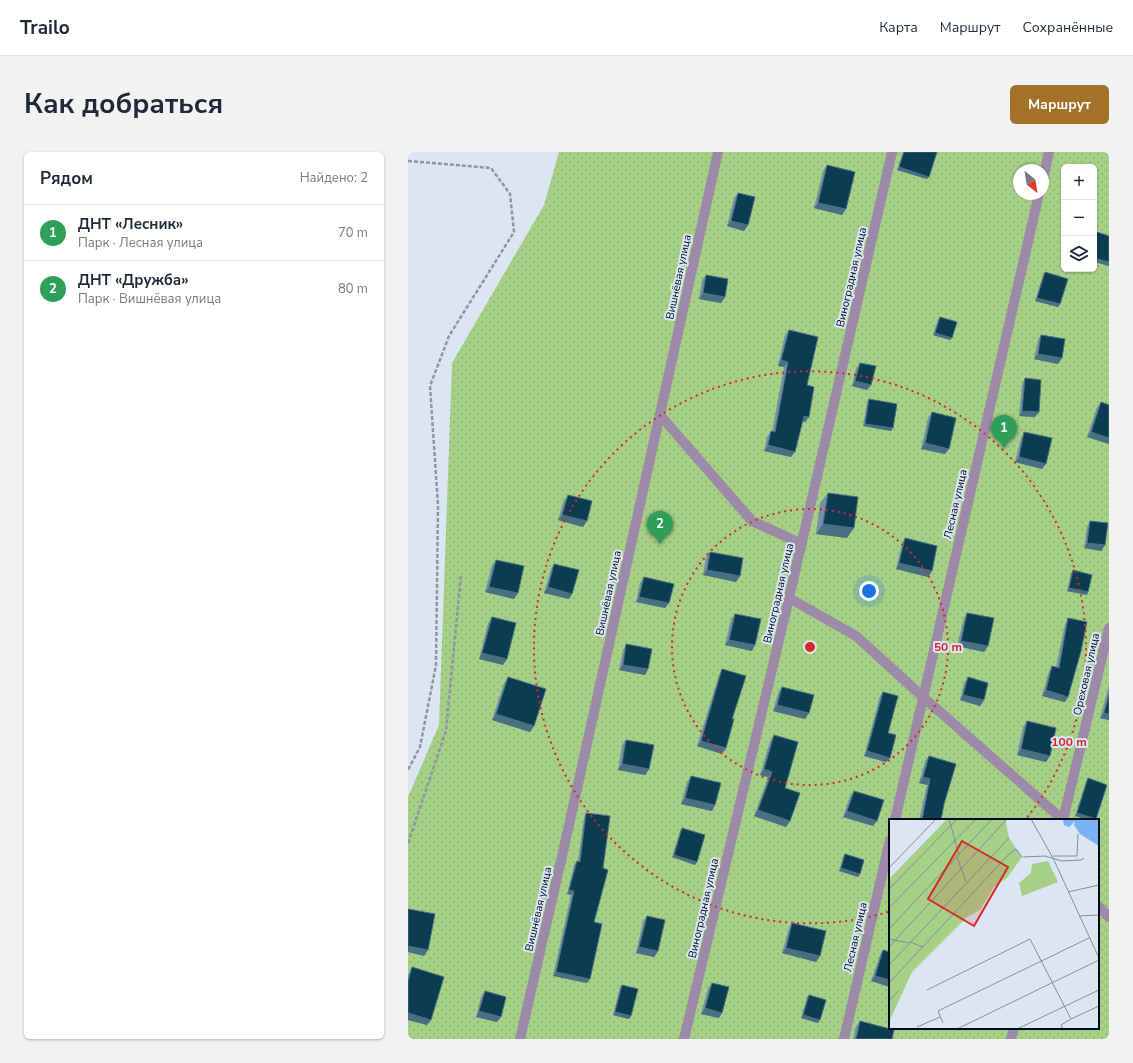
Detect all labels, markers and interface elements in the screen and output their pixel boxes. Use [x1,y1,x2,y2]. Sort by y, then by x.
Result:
text: Trailo [20,15,70,41]
text: Карта [879,18,918,37]
text: Маршрут [940,18,1001,37]
text: Сохранённые [1023,18,1113,37]
text: Как добраться [24,85,223,123]
button: Маршрут [1010,85,1109,124]
north arrow [1013,164,1049,200]
map controls [1061,164,1097,272]
button: + [1061,164,1097,200]
text: Рядом [40,167,93,190]
text: Найдено: 2 [300,169,368,187]
button: − [1061,200,1097,236]
text: ДНТ «Лесник» [78,214,183,234]
text: 1 [49,224,57,242]
text: 70 m [338,224,368,242]
street label: Виноградная улица [833,226,870,329]
street label: Вишнёвая улица [662,233,695,321]
text: Парк · Лесная улица [78,234,203,252]
button: layers [1061,236,1097,272]
text: ДНТ «Дружба» [78,270,189,290]
text: 2 [49,280,57,298]
text: 80 m [338,280,368,298]
text: Парк · Вишнёвая улица [78,290,221,308]
pin: 1 [991,415,1017,448]
street label: Лесная улица [940,468,971,540]
pin: 2 [647,511,673,544]
street label: Виноградная улица [760,542,797,645]
street label: Вишнёвая улица [592,549,625,637]
your location [859,581,879,601]
street label: Ореховая улица [1070,631,1103,717]
text: 50 m [934,639,962,655]
centre of rings [803,640,817,654]
text: 100 m [1051,734,1087,750]
inset map [889,819,1099,1029]
street label: Виноградная улица [685,857,722,960]
street label: Вишнёвая улица [521,865,556,953]
street label: Лесная улица [840,901,871,973]

